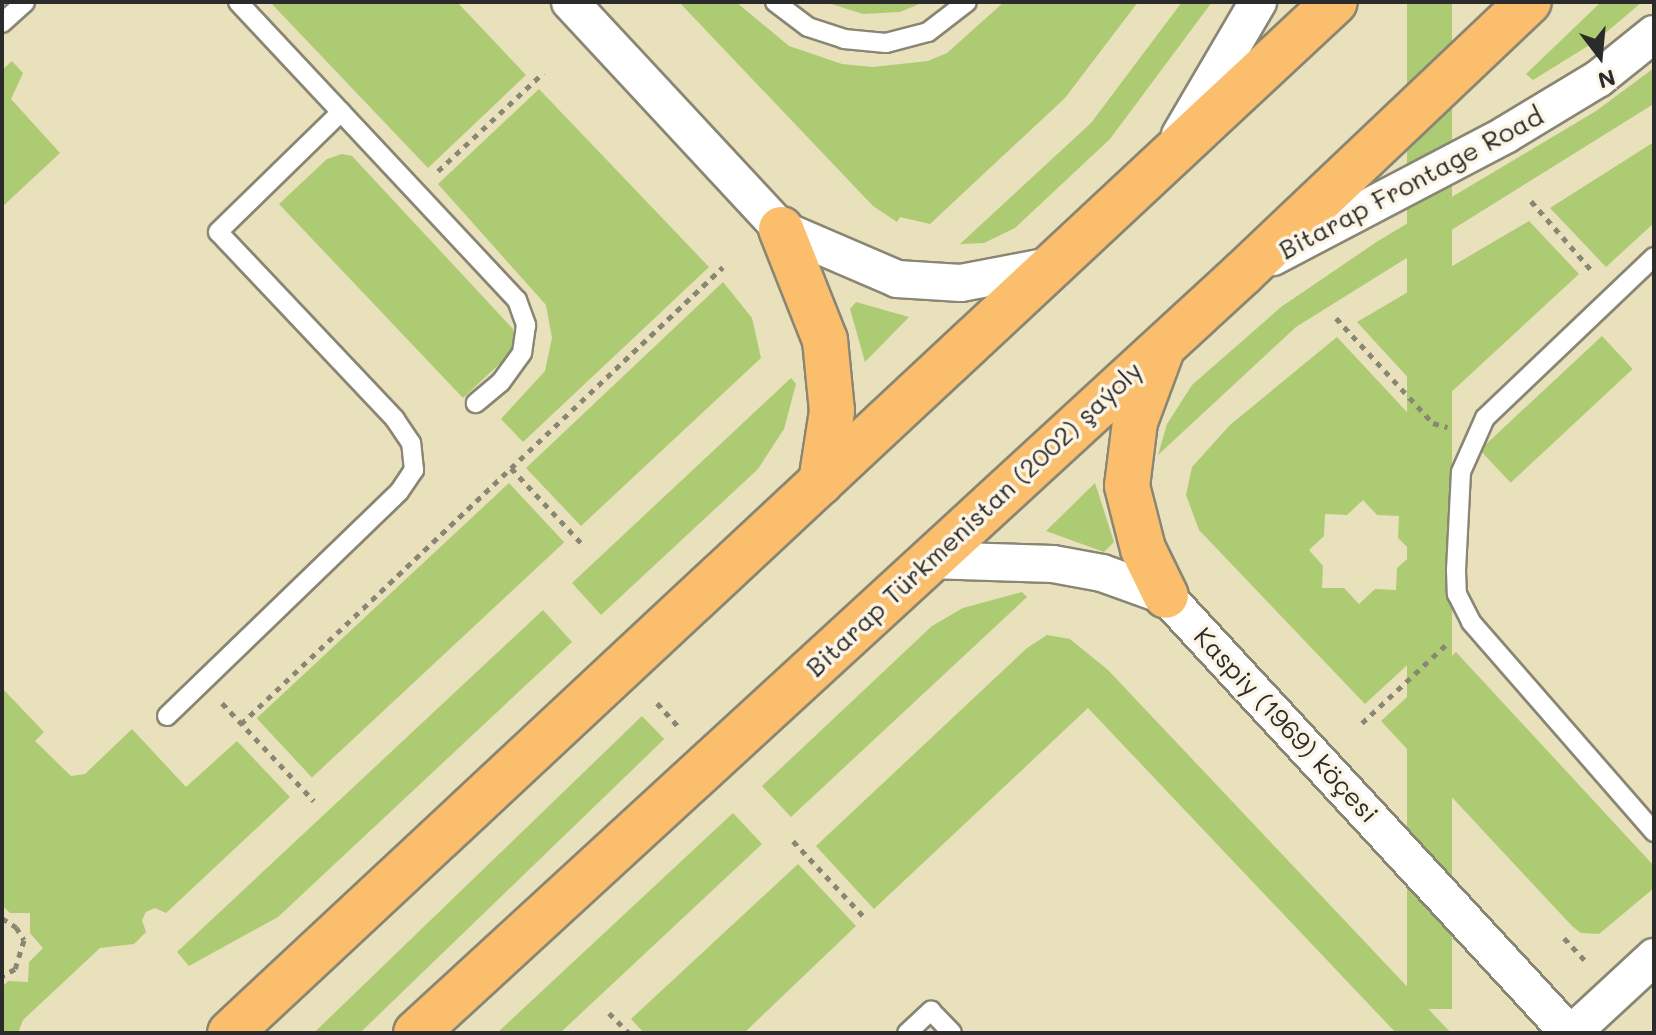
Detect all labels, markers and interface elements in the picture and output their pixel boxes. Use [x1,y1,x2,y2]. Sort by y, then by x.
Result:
north arrow [1560,16,1640,96]
text: N [1595,63,1619,96]
street label: Bitarap Frontage Road [1274,100,1548,266]
street label: Bitarap Türkmenistan (2002) şaýoly [800,355,1148,683]
street label: Kaspiy (1969) köçesi [1187,621,1385,829]

